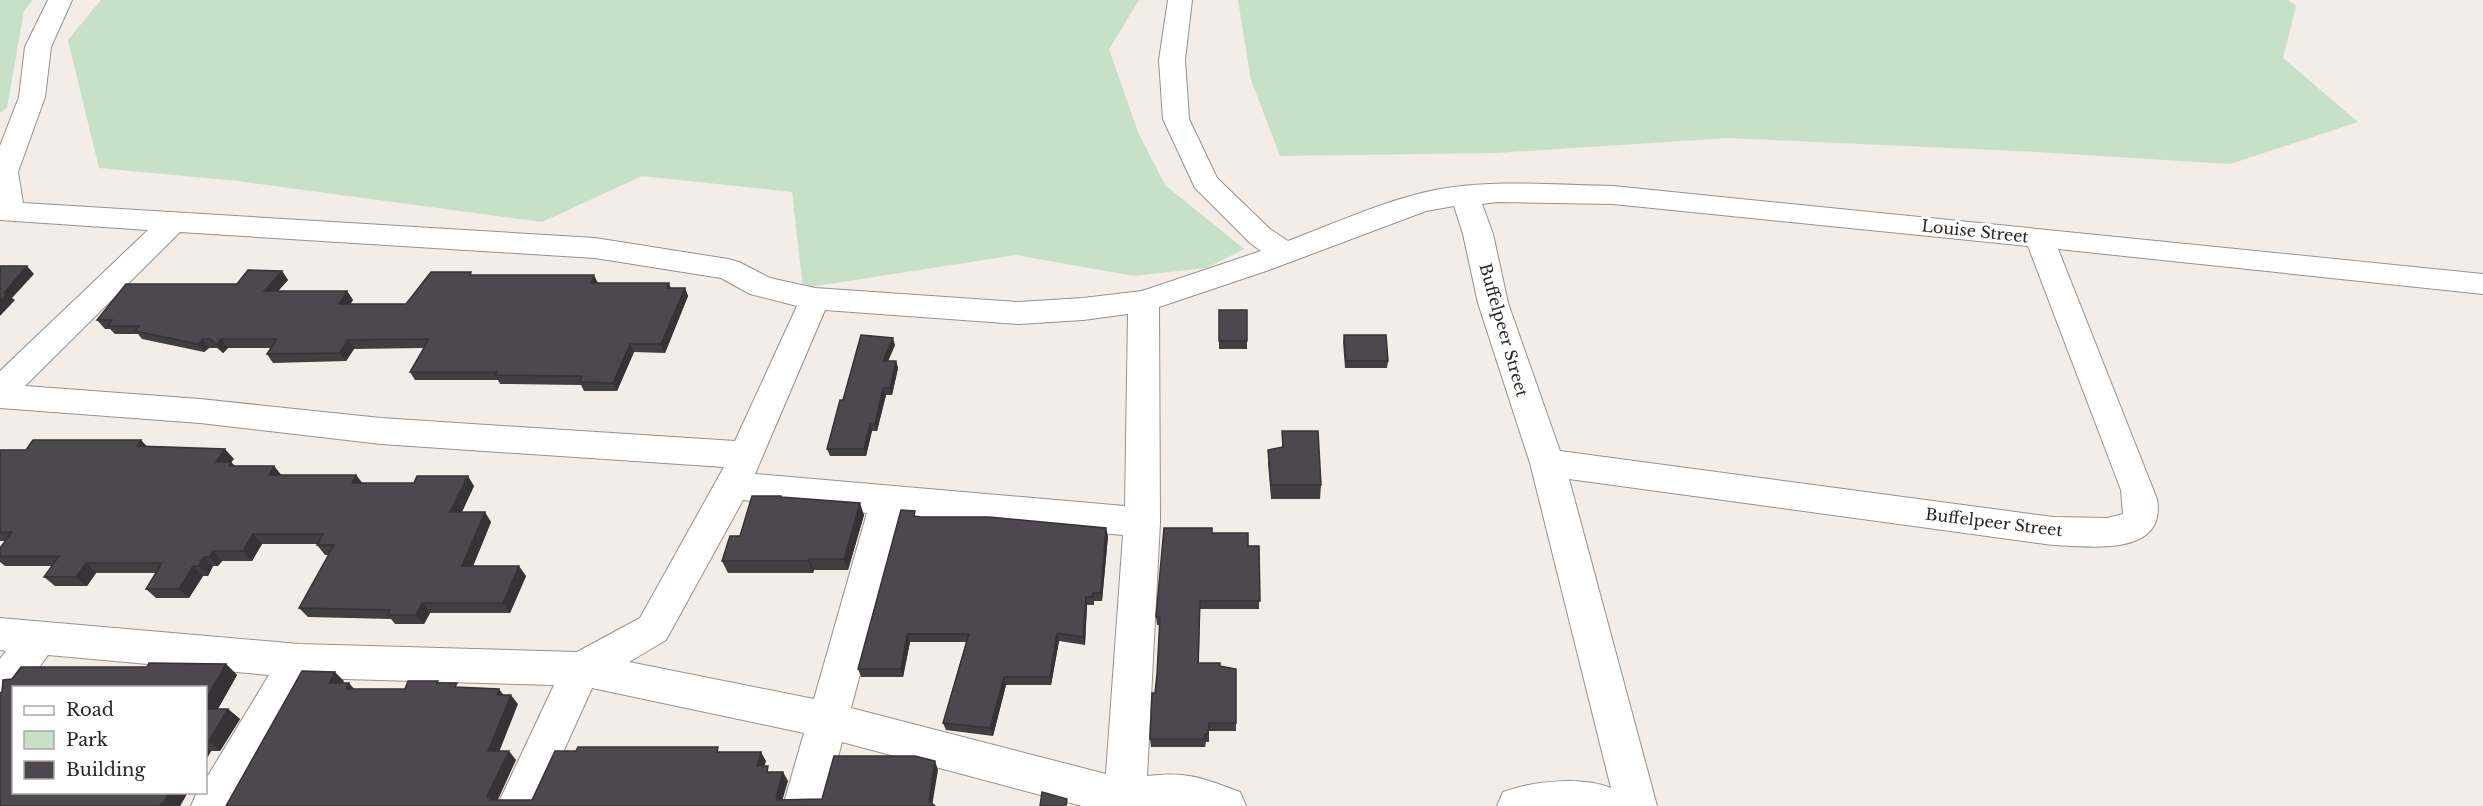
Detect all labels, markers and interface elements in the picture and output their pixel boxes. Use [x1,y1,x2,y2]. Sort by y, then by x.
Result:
street label: Louise Street [1921,215,2029,247]
street label: Buffelpeer Street [1475,261,1533,399]
street label: Buffelpeer Street [1924,504,2064,540]
legend [12,686,207,794]
text: Road [66,699,114,721]
text: Park [66,729,108,751]
text: Building [66,759,145,781]

